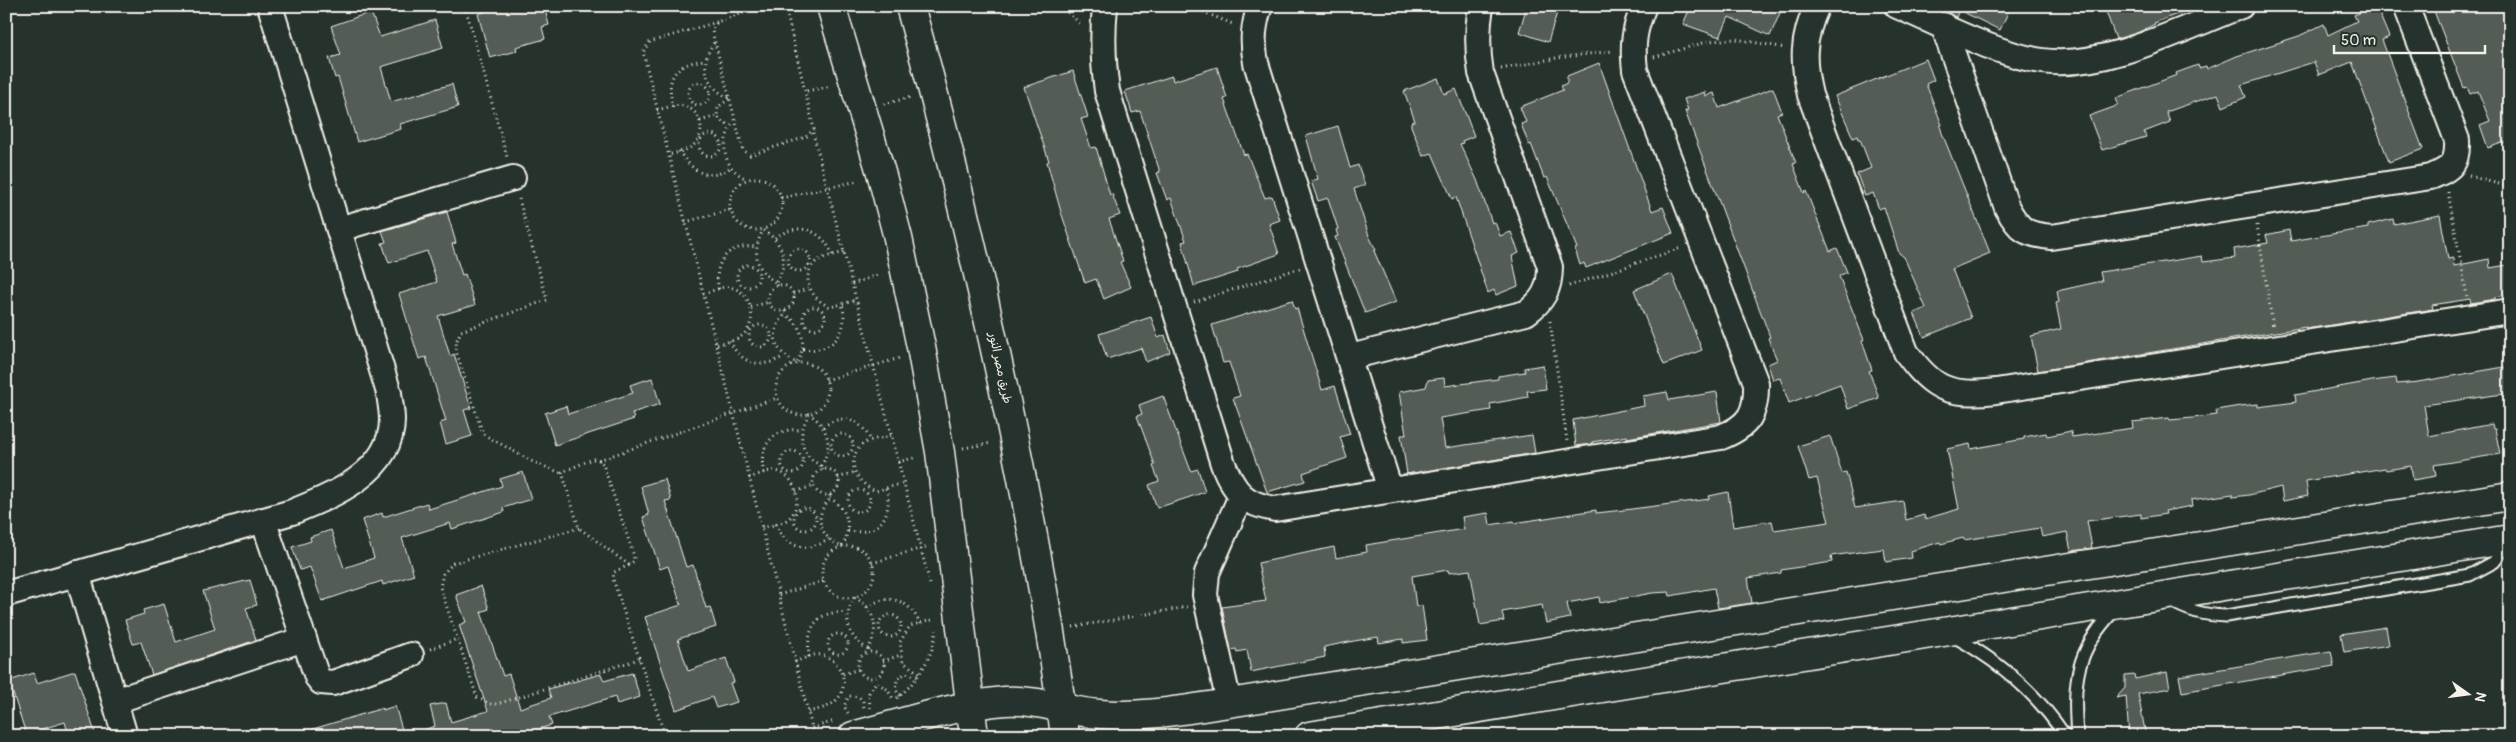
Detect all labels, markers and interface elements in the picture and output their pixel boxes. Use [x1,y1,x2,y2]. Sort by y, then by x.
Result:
scale bar [2334,22,2485,54]
text: 50 m [2341,31,2376,50]
street label: طريق مصر النور [985,330,1015,405]
north arrow [2444,670,2494,720]
text: N [2471,690,2490,704]

